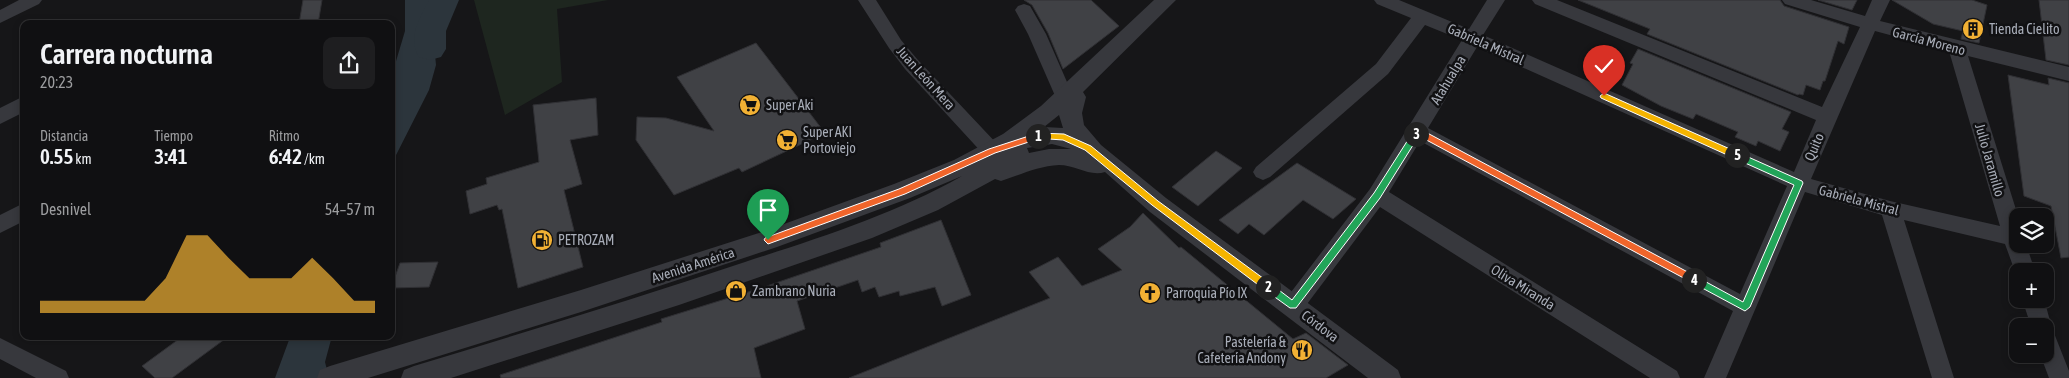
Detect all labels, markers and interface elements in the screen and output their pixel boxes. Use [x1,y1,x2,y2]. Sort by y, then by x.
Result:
building icon: Tienda Cielito [1961,17,1985,41]
street label: Gabriela Mistral [1445,20,1527,68]
place label: Tienda Cielito [1989,21,2060,37]
street label: García Moreno [1891,24,1967,58]
button: share [323,37,375,89]
text: Carrera nocturna [40,38,213,70]
street label: Juan León Mera [893,43,959,113]
pin [1583,45,1625,96]
icon: check [1590,52,1618,80]
street label: Atahualpa [1427,53,1469,107]
text: 20:23 [40,73,73,91]
supermarket icon: Super Aki [738,93,762,117]
place label: Super Aki [766,97,814,113]
pin: 3 [1404,122,1428,146]
street label: Julio Jaramillo [1972,122,2008,198]
place label: Super AKI Portoviejo [803,124,856,156]
pin: 1 [1026,124,1050,148]
text: 3 [1413,126,1420,142]
text: Distancia [40,128,88,144]
text: Tiempo [154,128,193,144]
text: Ritmo [269,128,300,144]
supermarket icon: Super AKI Portoviejo [775,128,799,152]
text: 1 [1035,128,1042,144]
street label: Quito [1801,131,1827,163]
pin: 5 [1724,142,1750,168]
text: 0.55 [40,144,73,168]
text: 3:41 [154,144,188,168]
text: 6:42 [269,144,302,168]
text: 5 [1734,147,1741,163]
text: km [73,151,92,167]
text: /km [302,151,325,167]
street label: Gabriela Mistral [1817,182,1901,218]
pin [747,189,789,240]
icon: arrive [754,196,782,224]
text: Desnivel [40,200,91,218]
text: 54–57 m [325,200,375,218]
map controls [2009,208,2054,363]
button: layers [2009,208,2054,253]
fuel station icon: PETROZAM [530,228,554,252]
place label: PETROZAM [558,232,614,248]
street label: Avenida América [650,244,736,286]
street label: Oliva Miranda [1488,261,1558,313]
button: + [2009,263,2054,308]
pin: 4 [1682,268,1706,292]
text: 4 [1691,272,1698,288]
pin: 2 [1256,274,1280,300]
shop icon: Zambrano Nuria [724,279,748,303]
text: 2 [1265,279,1272,295]
church icon: Parroquia Pío IX [1138,281,1162,305]
place label: Zambrano Nuria [752,283,836,299]
place label: Parroquia Pío IX [1166,285,1248,301]
street label: Córdova [1298,307,1342,345]
button: − [2009,318,2054,363]
place label: Pastelería & Cafetería Andony [1198,334,1287,366]
restaurant icon: Pastelería & Cafetería Andony [1290,338,1314,362]

